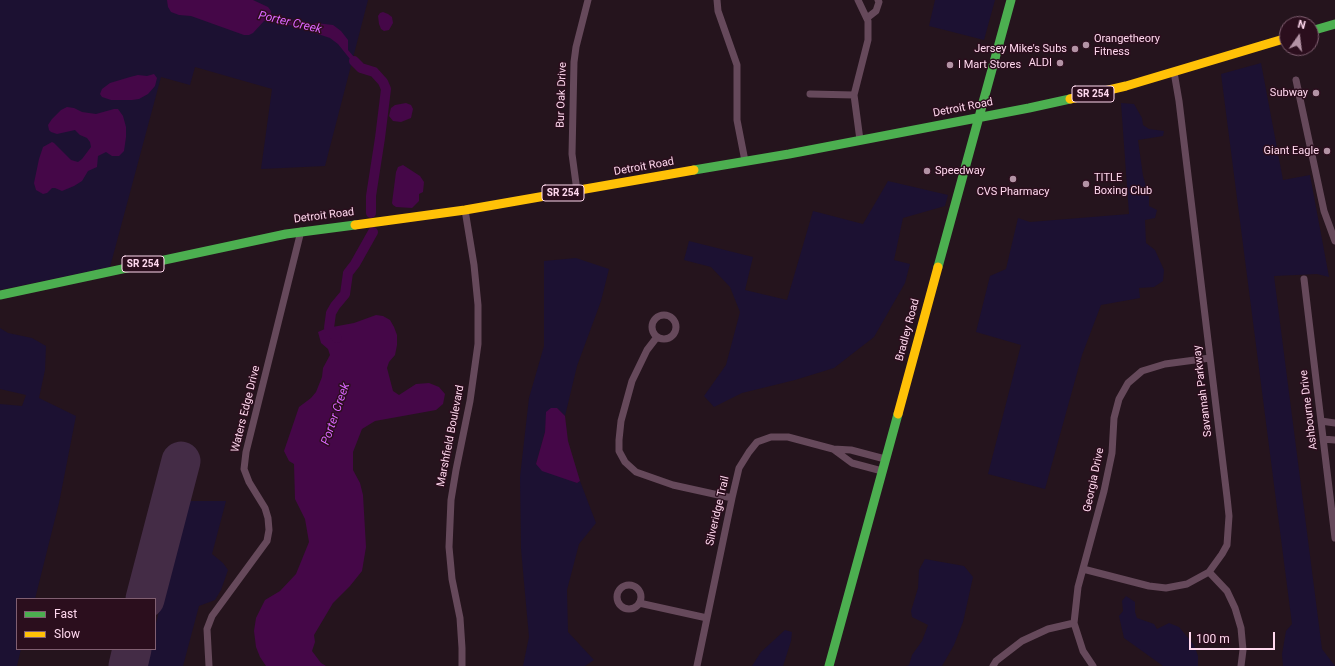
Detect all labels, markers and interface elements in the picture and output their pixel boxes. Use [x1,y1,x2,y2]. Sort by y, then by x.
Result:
water label: Porter Creek [257,9,323,37]
north arrow [1279,16,1319,56]
text: N [1296,18,1307,32]
place label: Orangetheory Fitness [1094,32,1160,58]
marker: Orangetheory Fitness [1081,40,1091,50]
place label: Jersey Mike's Subs [974,42,1067,56]
marker: Jersey Mike's Subs [1070,44,1080,54]
place label: ALDI [1029,56,1052,70]
place label: I Mart Stores [958,58,1021,72]
marker: ALDI [1055,58,1065,68]
marker: I Mart Stores [945,60,955,70]
street label: Bur Oak Drive [554,62,570,128]
road number: SR 254 [1072,86,1114,102]
place label: Subway [1270,86,1308,100]
marker: Subway [1311,88,1321,98]
street label: Detroit Road [932,96,994,120]
place label: Giant Eagle [1264,144,1319,158]
marker: Giant Eagle [1322,146,1332,156]
street label: Detroit Road [613,155,675,179]
place label: Speedway [935,164,985,178]
marker: Speedway [922,166,932,176]
place label: TITLE Boxing Club [1094,171,1152,197]
marker: CVS Pharmacy [1008,174,1018,184]
marker: TITLE Boxing Club [1081,179,1091,189]
road number: SR 254 [542,185,584,201]
place label: CVS Pharmacy [977,185,1049,199]
street label: Detroit Road [293,206,355,226]
road number: SR 254 [122,256,164,272]
street label: Bradley Road [893,297,923,363]
street label: Savannah Parkway [1191,344,1215,438]
street label: Waters Edge Drive [229,364,263,454]
street label: Ashbourne Drive [1298,369,1320,451]
water label: Porter Creek [319,381,353,447]
street label: Marshfield Boulevard [435,384,467,488]
street label: Georgia Drive [1081,447,1107,513]
street label: Silveridge Trail [704,475,732,547]
legend [16,598,156,650]
text: Fast [54,607,77,621]
scale bar [1191,624,1277,650]
text: Slow [54,627,80,641]
text: 100 m [1196,632,1230,646]

